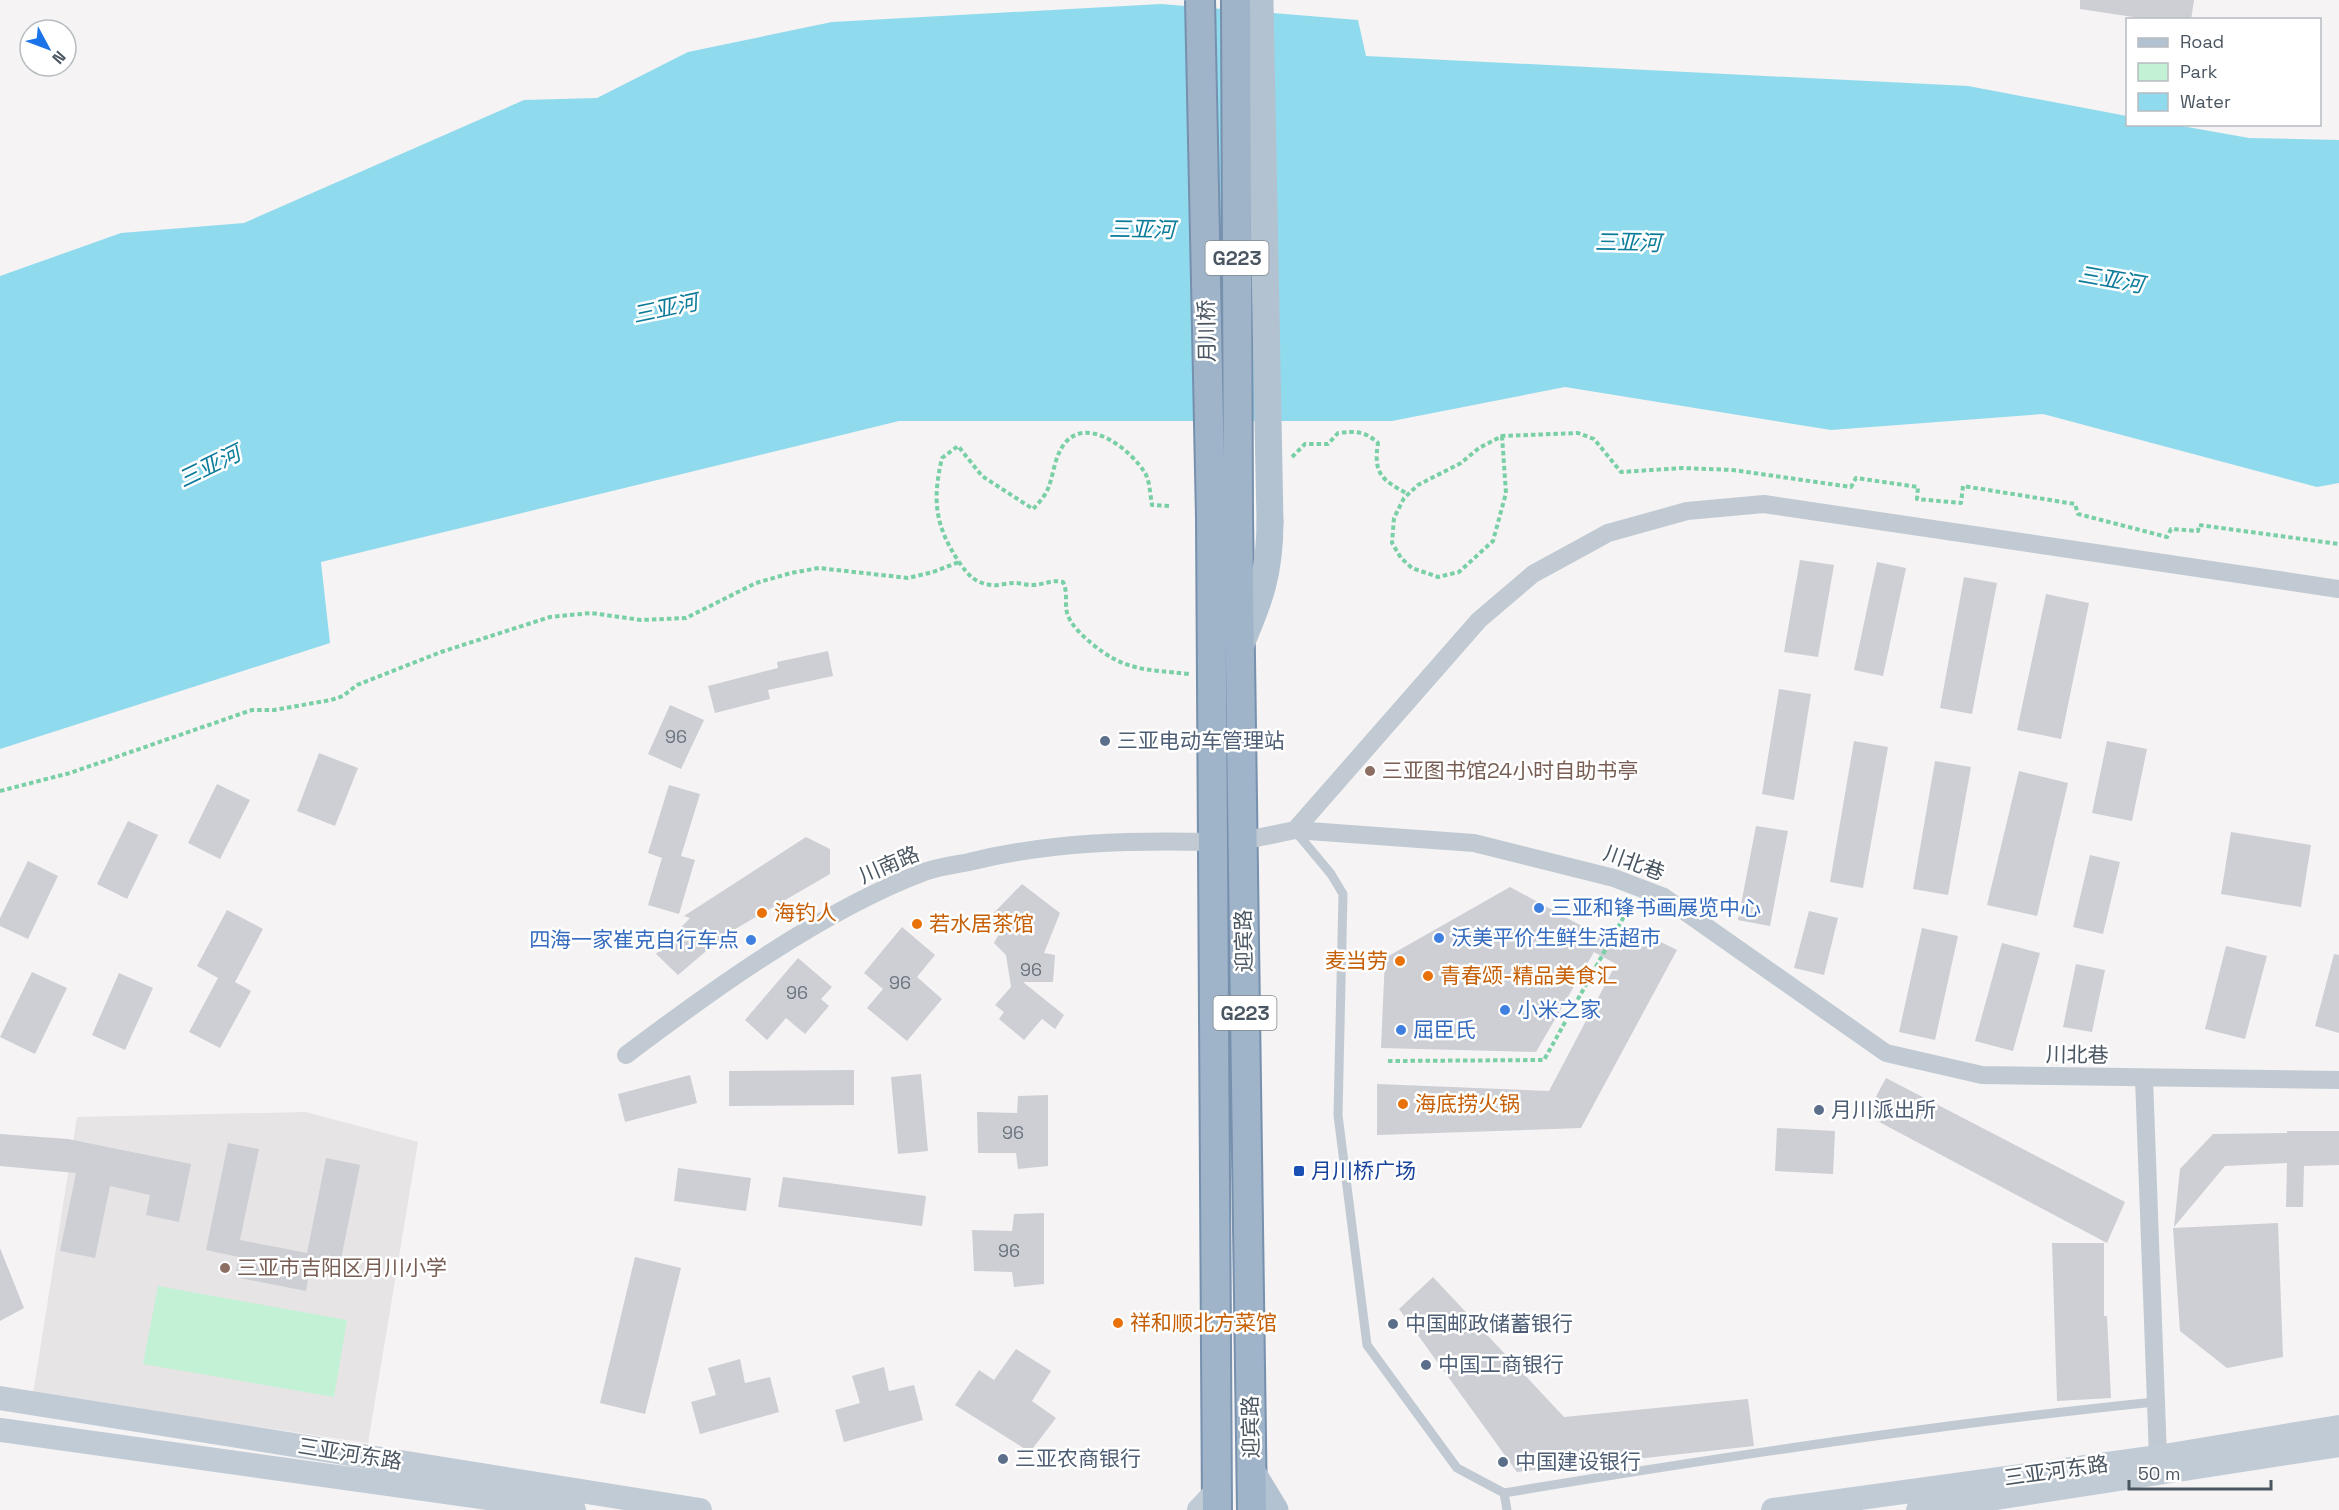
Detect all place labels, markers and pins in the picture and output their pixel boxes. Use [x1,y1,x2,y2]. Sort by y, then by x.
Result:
place label: 三亚电动车管理站 [1117,727,1285,754]
marker: 三亚电动车管理站 [1098,734,1112,748]
place label: 三亚图书馆24小时自助书亭 [1382,757,1638,784]
marker: 三亚图书馆24小时自助书亭 [1363,764,1377,778]
place label: 三亚和锋书画展览中心 [1551,894,1761,921]
place label: 海钓人 [774,899,837,926]
marker: 三亚和锋书画展览中心 [1532,901,1546,915]
marker: 海钓人 [755,906,769,920]
place label: 若水居茶馆 [929,910,1034,937]
marker: 若水居茶馆 [910,917,924,931]
place label: 沃美平价生鲜生活超市 [1451,924,1661,951]
place label: 四海一家崔克自行车点 [529,926,739,953]
marker: 沃美平价生鲜生活超市 [1432,931,1446,945]
marker: 四海一家崔克自行车点 [744,933,758,947]
place label: 麦当劳 [1325,947,1388,974]
marker: 麦当劳 [1393,954,1407,968]
place label: 青春颂-精品美食汇 [1440,962,1618,989]
marker: 青春颂-精品美食汇 [1421,969,1435,983]
place label: 小米之家 [1517,996,1601,1023]
marker: 小米之家 [1498,1003,1512,1017]
place label: 屈臣氏 [1413,1016,1476,1043]
marker: 屈臣氏 [1394,1023,1408,1037]
place label: 海底捞火锅 [1415,1090,1520,1117]
place label: 月川派出所 [1831,1096,1936,1123]
marker: 海底捞火锅 [1396,1097,1410,1111]
marker: 月川派出所 [1812,1103,1826,1117]
place label: 月川桥广场 [1311,1157,1416,1184]
marker: 月川桥广场 [1292,1164,1306,1178]
place label: 三亚市吉阳区月川小学 [237,1254,447,1281]
marker: 三亚市吉阳区月川小学 [218,1261,232,1275]
place label: 祥和顺北方菜馆 [1130,1309,1277,1336]
place label: 中国邮政储蓄银行 [1405,1310,1573,1337]
marker: 祥和顺北方菜馆 [1111,1316,1125,1330]
marker: 中国邮政储蓄银行 [1386,1317,1400,1331]
place label: 中国工商银行 [1438,1351,1564,1378]
marker: 中国工商银行 [1419,1358,1433,1372]
place label: 三亚农商银行 [1015,1445,1141,1472]
place label: 中国建设银行 [1515,1448,1641,1475]
marker: 三亚农商银行 [996,1452,1010,1466]
marker: 中国建设银行 [1496,1455,1510,1469]

